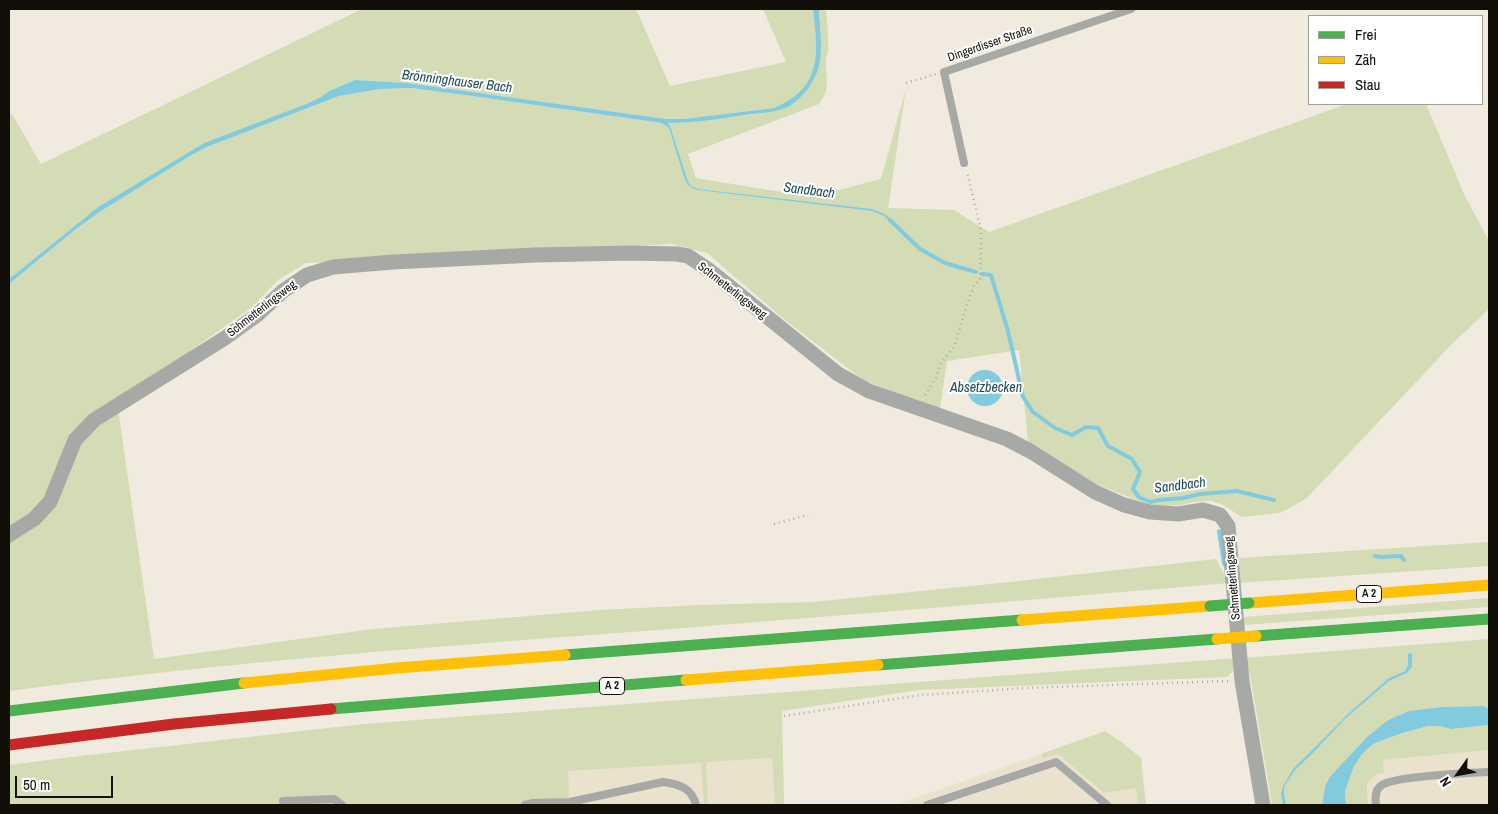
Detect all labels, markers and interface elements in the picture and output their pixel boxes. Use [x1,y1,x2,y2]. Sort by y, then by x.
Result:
legend [1308,15,1483,105]
street label: Dingerdisser Straße [946,23,1034,65]
text: Frei [1355,24,1377,45]
text: Zäh [1355,49,1376,70]
water label: Brönninghauser Bach [401,67,513,97]
text: Stau [1355,74,1380,95]
water label: Sandbach [782,180,836,202]
street label: Schmetterlingsweg [695,260,769,322]
street label: Schmetterlingsweg [225,278,299,340]
water label: Absetzbecken [950,380,1022,396]
water label: Sandbach [1153,475,1207,497]
street label: Schmetterlingsweg [1222,536,1244,620]
road number: A 2 [1356,586,1382,602]
road number: A 2 [600,678,624,694]
north arrow [1433,749,1483,799]
scale bar [18,766,115,798]
text: 50 m [23,774,50,795]
text: N [1435,774,1455,790]

